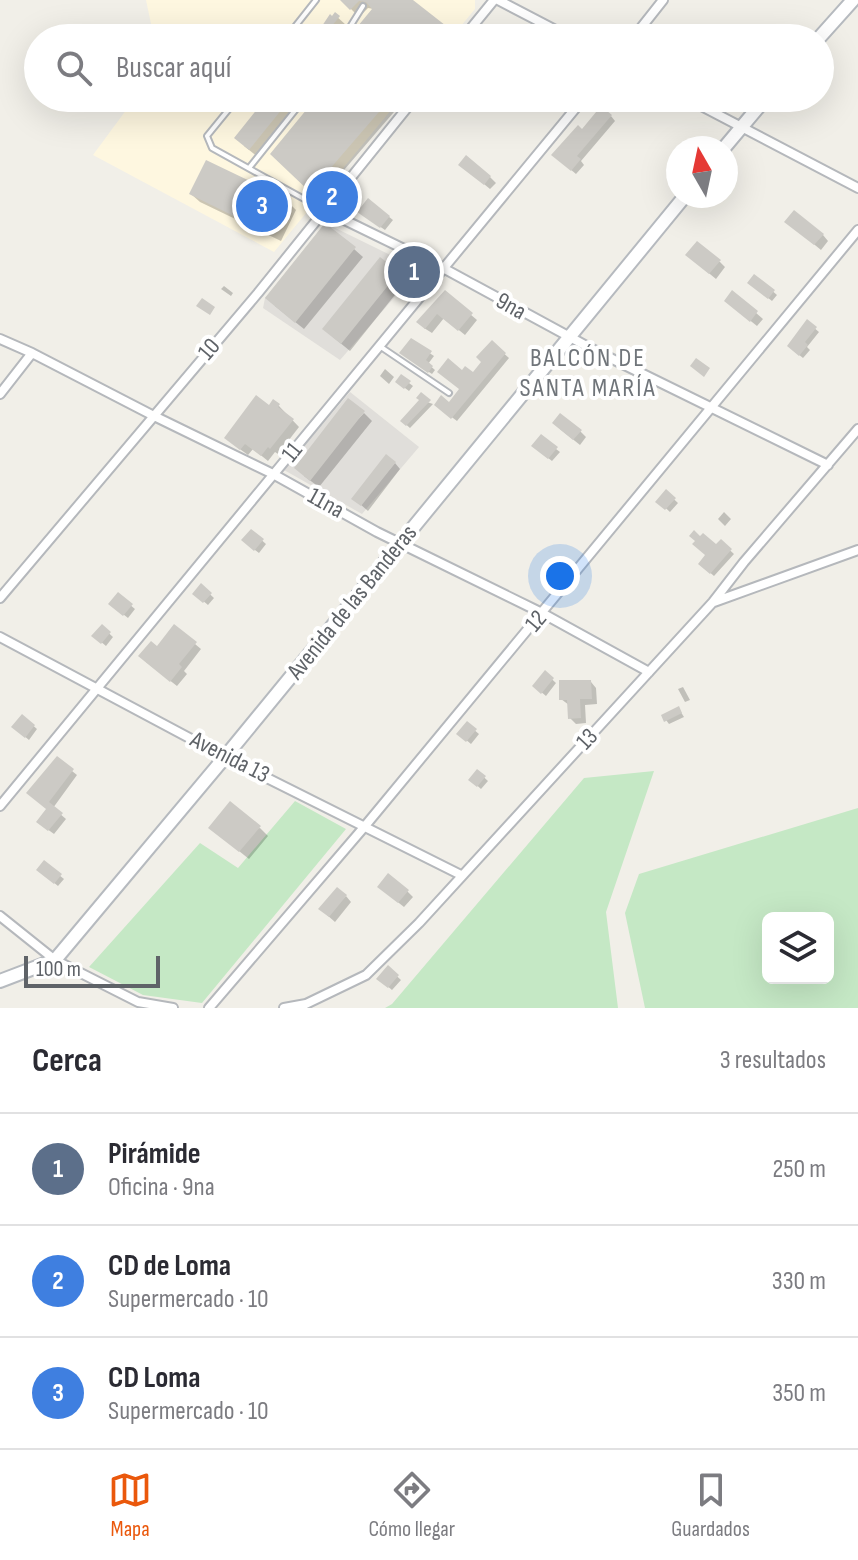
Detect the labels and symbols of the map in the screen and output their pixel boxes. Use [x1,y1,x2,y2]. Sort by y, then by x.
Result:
north arrow [666,136,738,208]
pin: 2 [306,167,358,227]
pin: 3 [236,176,288,236]
pin: 1 [388,242,440,302]
street label: 9na [491,286,531,326]
street label: 10 [192,332,226,366]
district label: BALCÓN DE SANTA MARÍA [519,343,657,404]
street label: 11 [275,436,309,468]
street label: 11na [303,481,349,525]
street label: Avenida de las Banderas [280,519,423,686]
your location [540,556,580,596]
street label: 12 [519,605,553,637]
street label: 13 [570,722,604,756]
street label: Avenida 13 [185,724,274,789]
scale bar [24,952,160,988]

